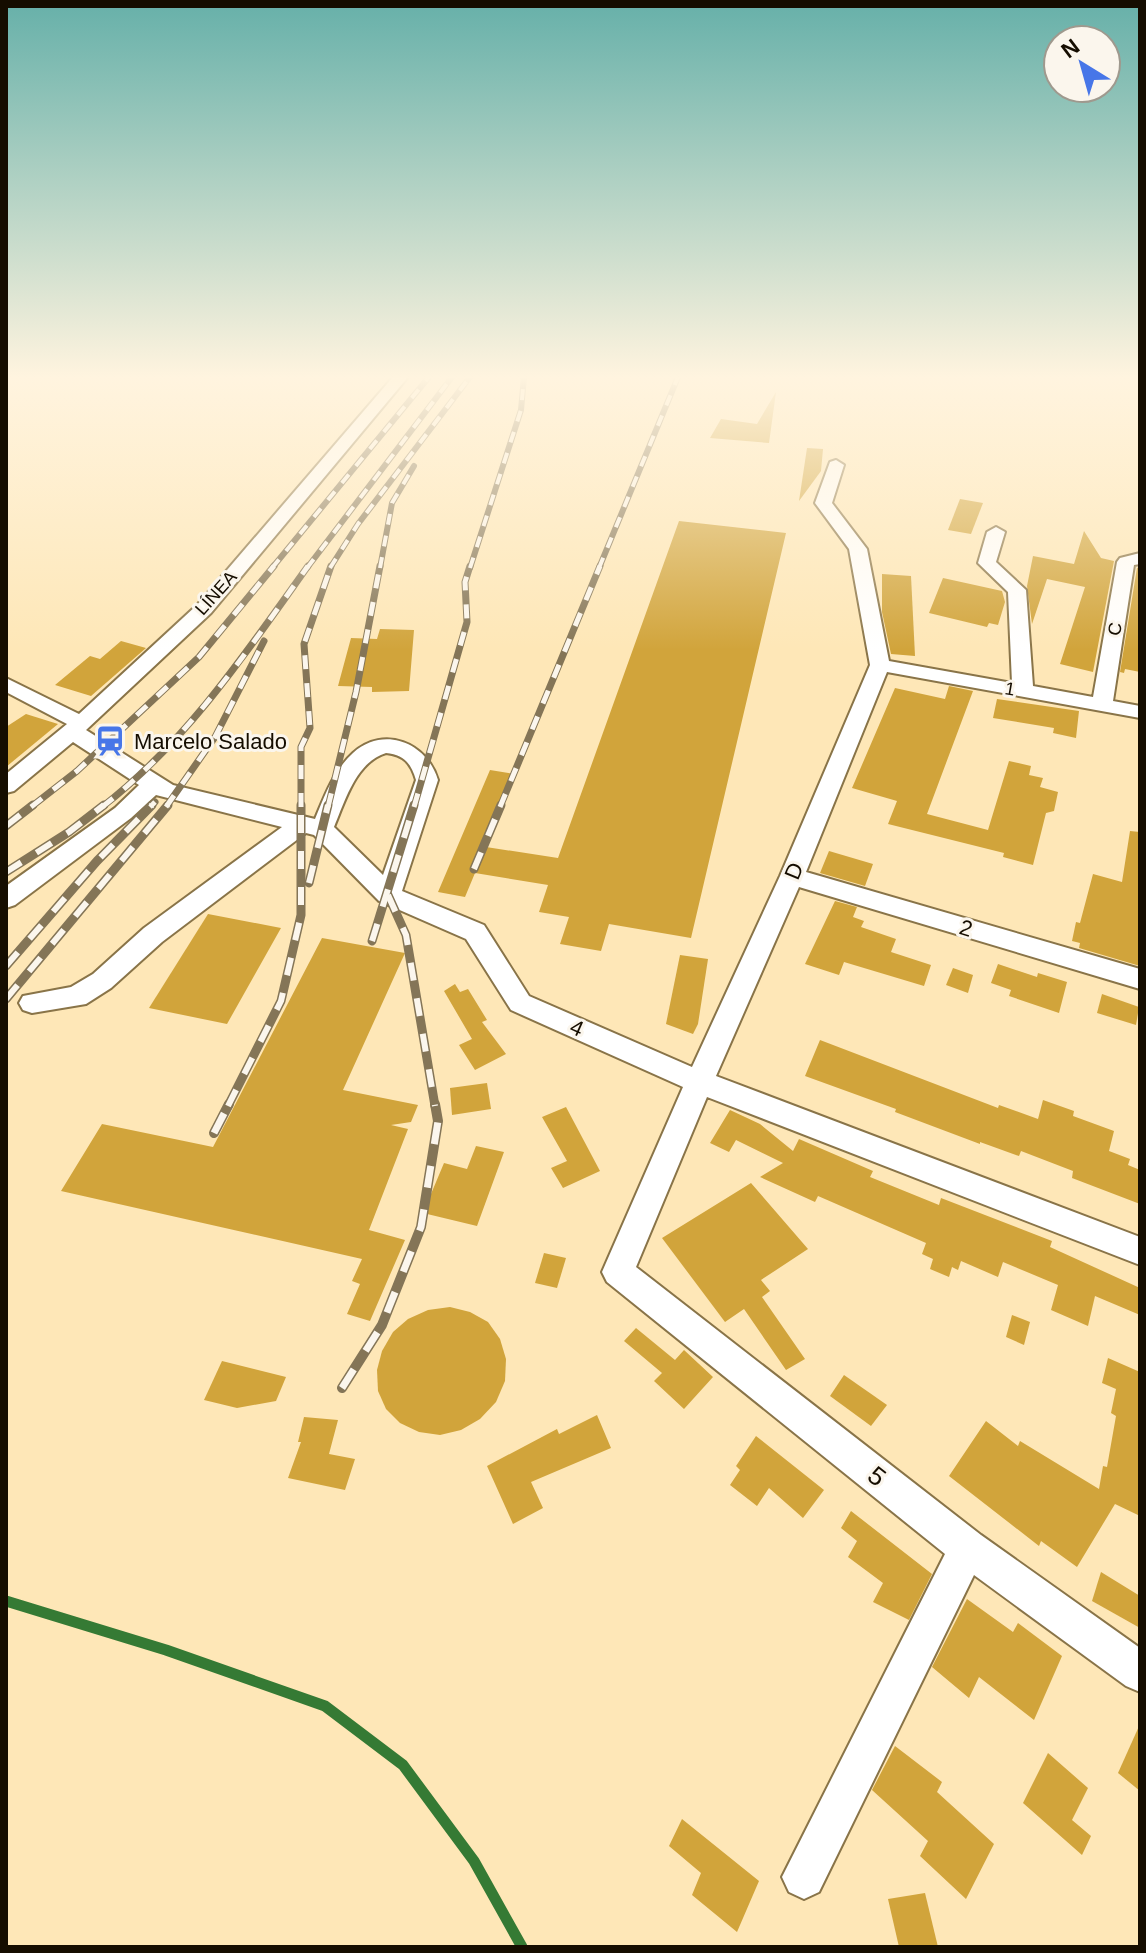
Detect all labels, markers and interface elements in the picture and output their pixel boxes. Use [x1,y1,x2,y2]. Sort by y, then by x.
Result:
north arrow [1042,24,1122,104]
text: N [1056,34,1084,63]
street label: LÍNEA [191,567,241,619]
street label: C [1104,621,1126,637]
street label: 1 [1003,678,1017,700]
station icon: Marcelo Salado [93,724,127,758]
place label: Marcelo Salado [134,729,287,754]
street label: D [779,859,809,883]
street label: 2 [956,914,976,942]
street label: 4 [566,1014,588,1042]
street label: 5 [862,1460,892,1492]

